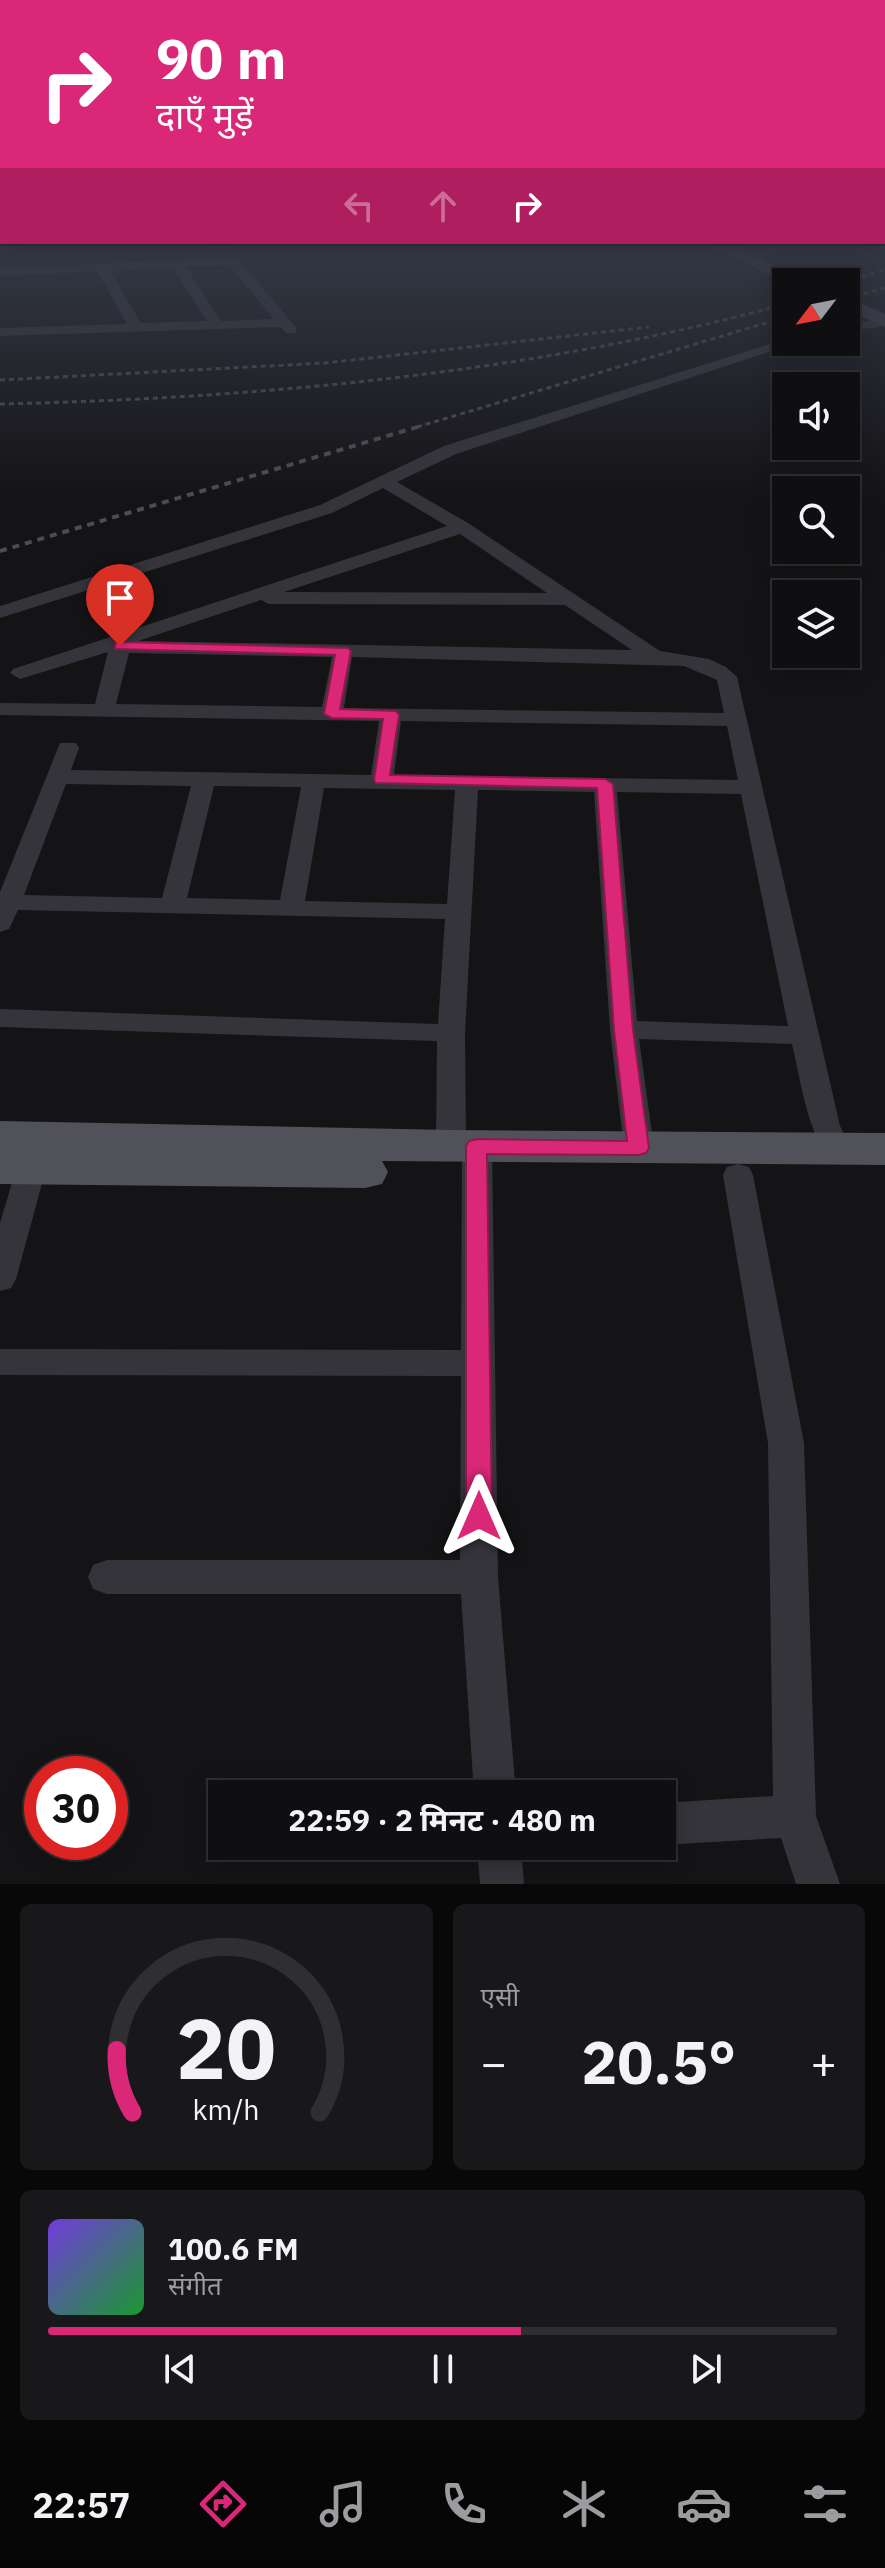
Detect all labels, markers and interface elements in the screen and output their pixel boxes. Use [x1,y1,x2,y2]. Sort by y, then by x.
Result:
text: 90 m [156,22,286,94]
icon: right [24,32,128,136]
text: दाएँ मुड़ें [156,92,254,139]
icon: left [337,184,381,228]
icon: ahead [421,184,465,228]
icon: right [505,184,549,228]
north arrow [772,268,860,356]
map controls [772,268,860,668]
button: sound [772,372,860,460]
button: search [772,476,860,564]
pin [86,564,154,646]
icon: arrive [98,576,142,620]
button: layers [772,580,860,668]
position arrow [437,1474,521,1558]
speed limit sign: 30 [24,1756,128,1860]
text: 22:59 · 2 मिनट · 480 m [288,1800,596,1839]
text: एसी [481,1979,519,2013]
text: 20 [176,1994,276,2102]
text: 20.5° [581,2022,736,2101]
text: − [481,2034,507,2091]
text: + [811,2034,837,2091]
text: km/h [193,2091,260,2128]
text: 100.6 FM [168,2229,299,2268]
text: संगीत [168,2268,222,2302]
icon: previous [158,2347,202,2391]
icon: pause [421,2347,465,2391]
icon: next [684,2347,728,2391]
icon: directions [195,2476,251,2532]
icon: music [315,2476,371,2532]
icon: phone [436,2476,492,2532]
icon: climate [556,2476,612,2532]
icon: car [676,2476,732,2532]
icon: filters [797,2476,853,2532]
text: 22:57 [32,2481,130,2528]

